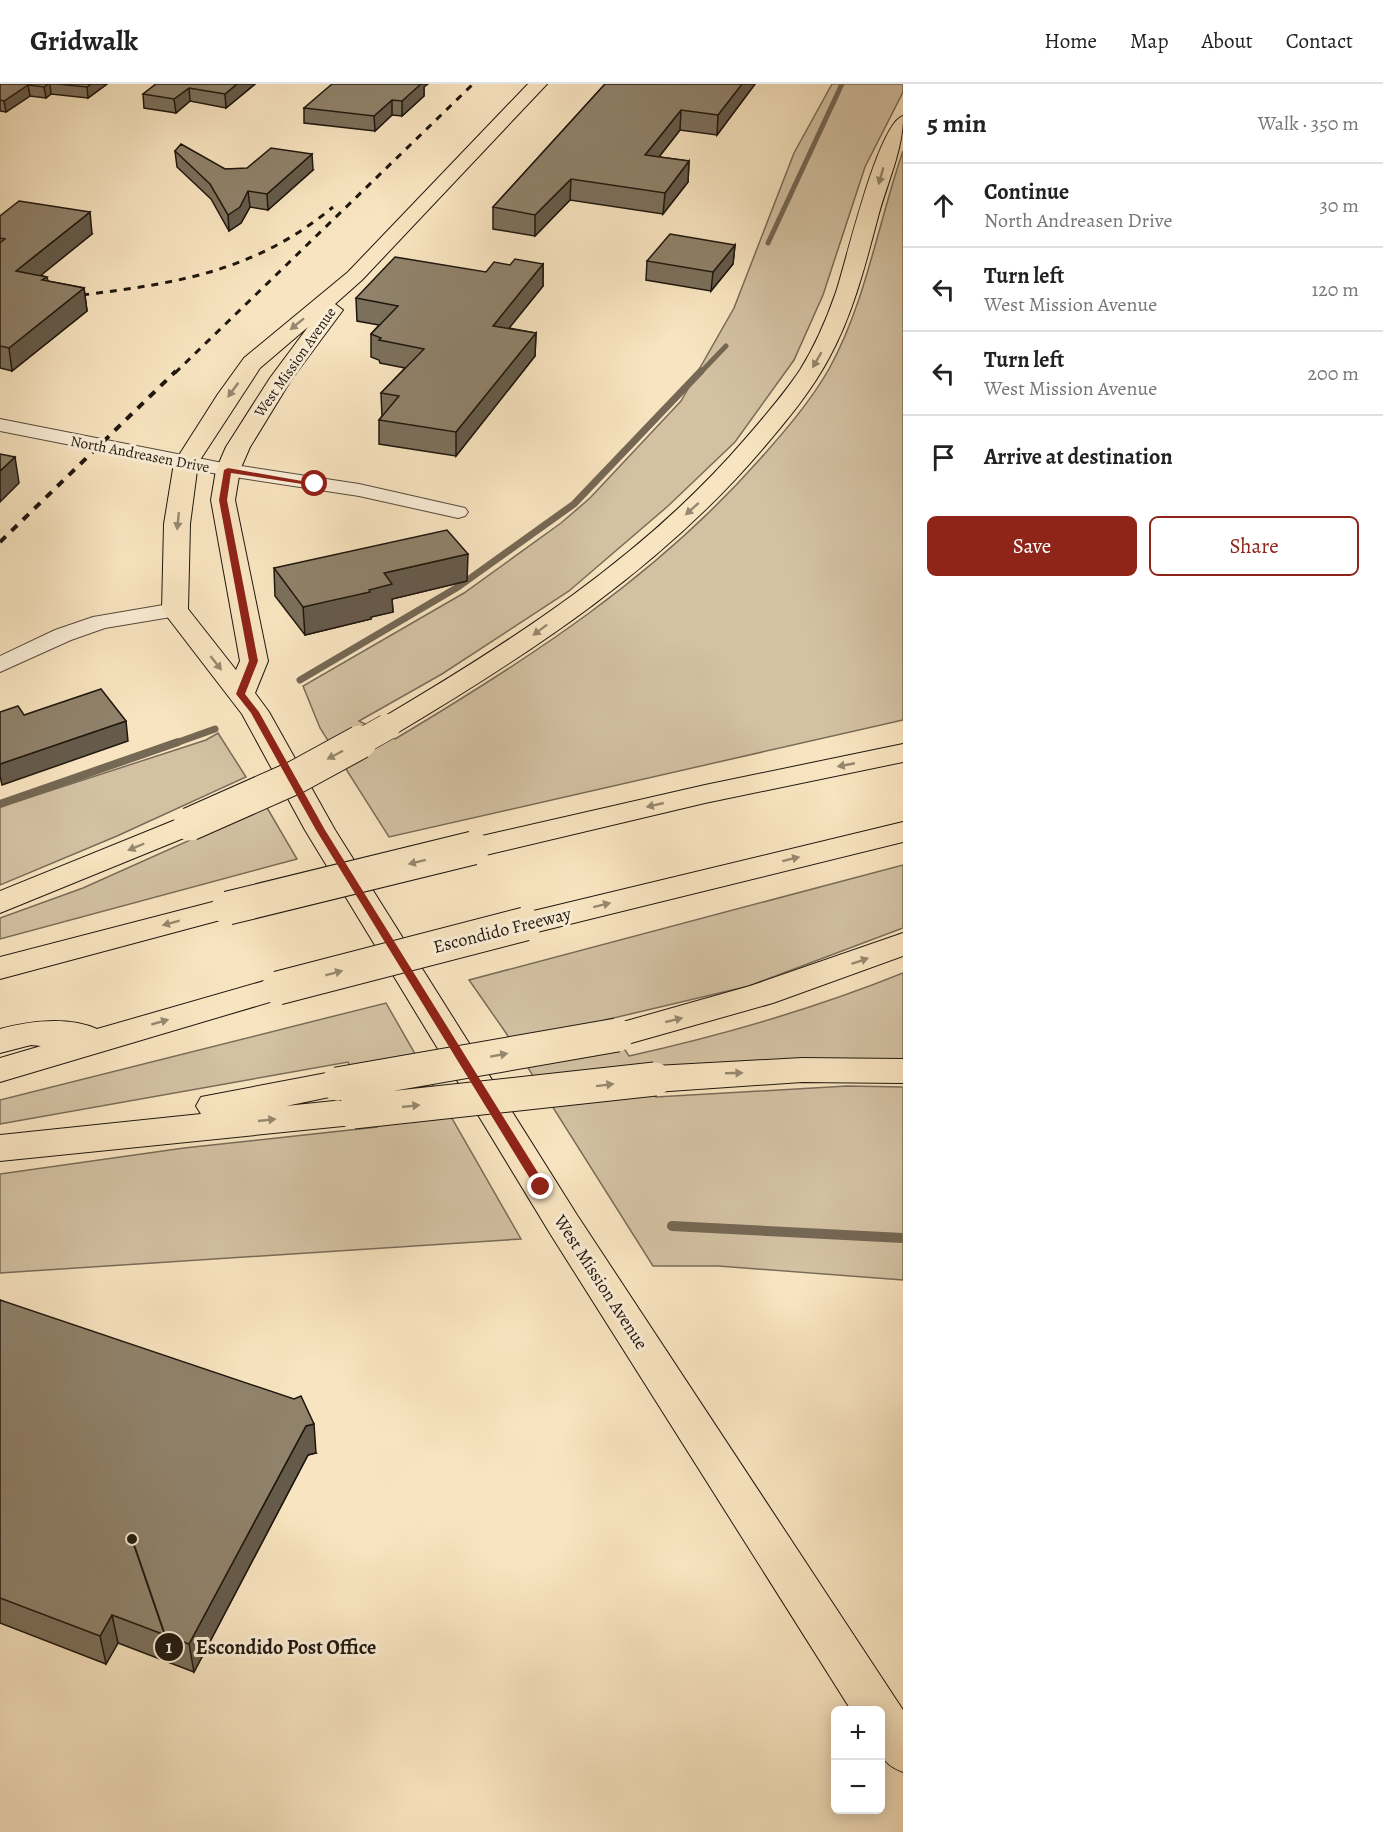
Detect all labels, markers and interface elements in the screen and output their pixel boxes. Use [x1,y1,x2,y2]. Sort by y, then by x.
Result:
text: Gridwalk [30,22,138,60]
text: Home [1044,27,1097,55]
text: Map [1130,27,1168,55]
text: About [1201,27,1253,55]
text: Contact [1286,27,1353,55]
text: 5 min [927,106,987,141]
text: Walk · 350 m [1258,110,1359,137]
one-way arrow [876,167,885,185]
text: Continue [984,177,1069,207]
icon: ahead [927,189,960,222]
text: 30 m [1319,192,1359,219]
text: North Andreasen Drive [984,207,1172,234]
text: Turn left [984,261,1064,291]
icon: left [927,273,960,306]
text: 120 m [1311,276,1359,303]
text: West Mission Avenue [984,291,1157,318]
street label: West Mission Avenue [249,303,341,422]
one-way arrow [289,318,305,331]
text: Turn left [984,345,1064,375]
one-way arrow [811,352,822,368]
icon: left [927,357,960,390]
text: 200 m [1308,360,1359,387]
text: West Mission Avenue [984,375,1157,402]
one-way arrow [227,381,239,397]
street label: North Andreasen Drive [69,431,212,477]
icon: arrive [927,441,960,474]
text: Arrive at destination [984,442,1173,472]
route start [301,470,327,496]
one-way arrow [685,502,700,515]
one-way arrow [173,511,183,530]
button: Save [927,516,1137,576]
button: Share [1149,516,1359,576]
one-way arrow [532,624,547,636]
one-way arrow [210,655,223,671]
one-way arrow [327,750,344,760]
one-way arrow [836,761,855,770]
one-way arrow [646,801,664,811]
one-way arrow [127,843,145,852]
one-way arrow [782,853,801,863]
one-way arrow [407,858,426,868]
one-way arrow [593,900,611,909]
street label: Escondido Freeway [431,901,574,959]
one-way arrow [162,918,180,928]
one-way arrow [851,956,869,966]
one-way arrow [325,968,343,978]
one-way arrow [665,1015,683,1025]
one-way arrow [151,1017,169,1026]
one-way arrow [489,1051,508,1060]
one-way arrow [724,1068,743,1077]
one-way arrow [596,1080,615,1090]
one-way arrow [402,1101,421,1111]
one-way arrow [258,1115,277,1125]
route end [527,1173,553,1199]
street label: West Mission Avenue [548,1209,654,1354]
callout: Escondido Post Office [154,1628,388,1666]
text: Escondido Post Office [196,1634,376,1661]
text: 1 [166,1635,173,1659]
map controls [831,1706,885,1814]
button: + [831,1706,885,1760]
button: − [831,1760,885,1814]

